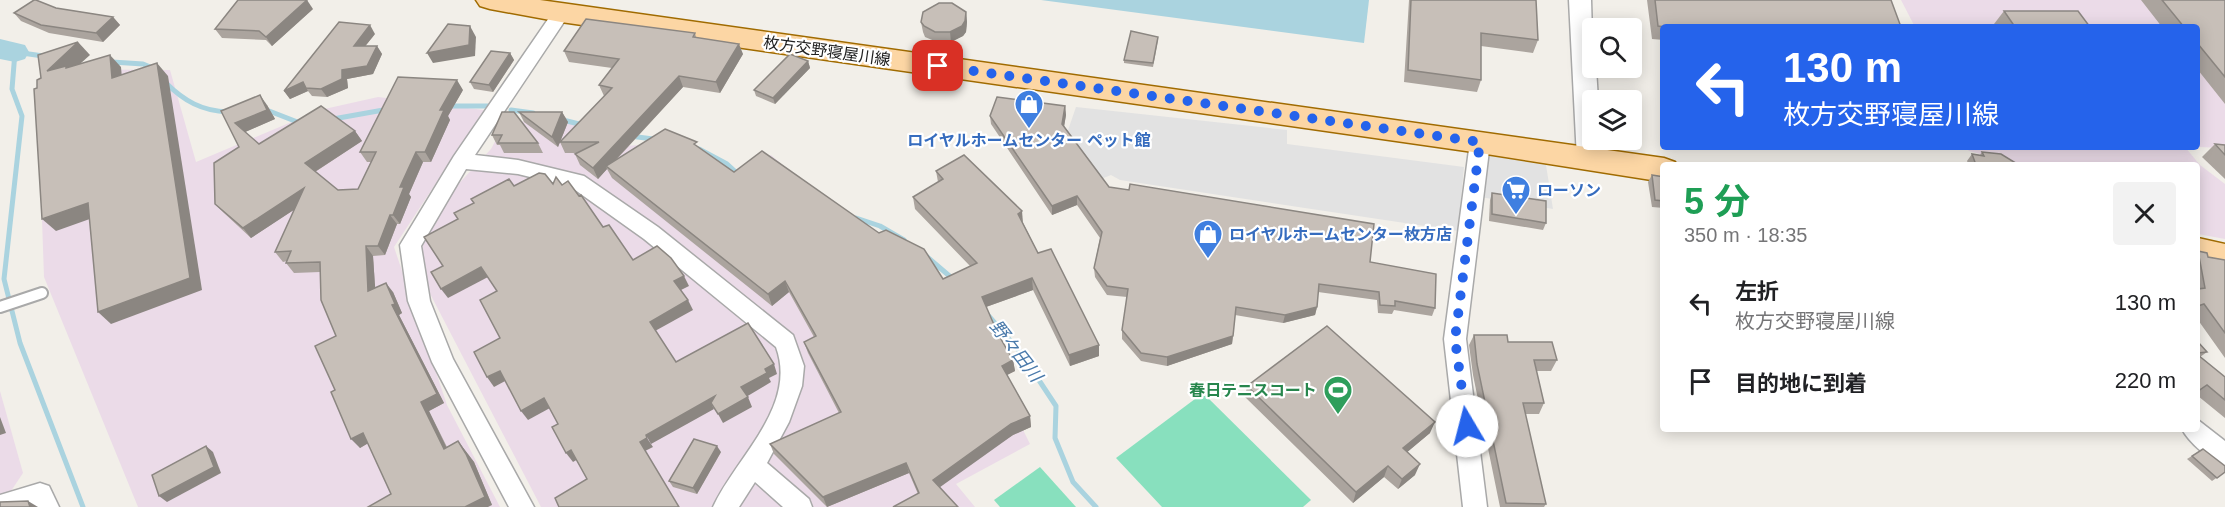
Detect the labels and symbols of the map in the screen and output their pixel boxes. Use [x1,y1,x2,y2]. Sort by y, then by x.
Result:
street label: 枚方交野寝屋川線 [762,34,892,68]
pin [912,40,963,91]
shop icon: ロイヤルホームセンター ペット館 [1013,88,1045,130]
place label: ロイヤルホームセンター ペット館 [907,132,1151,149]
supermarket icon: ローソン [1500,174,1532,216]
place label: ローソン [1537,182,1601,199]
shop icon: ロイヤルホームセンター枚方店 [1192,218,1224,260]
place label: ロイヤルホームセンター枚方店 [1229,226,1452,243]
water label: 野々田川 [986,316,1047,387]
sports icon: 春日テニスコート [1322,374,1354,416]
place label: 春日テニスコート [1189,382,1317,399]
position arrow [1435,394,1499,458]

